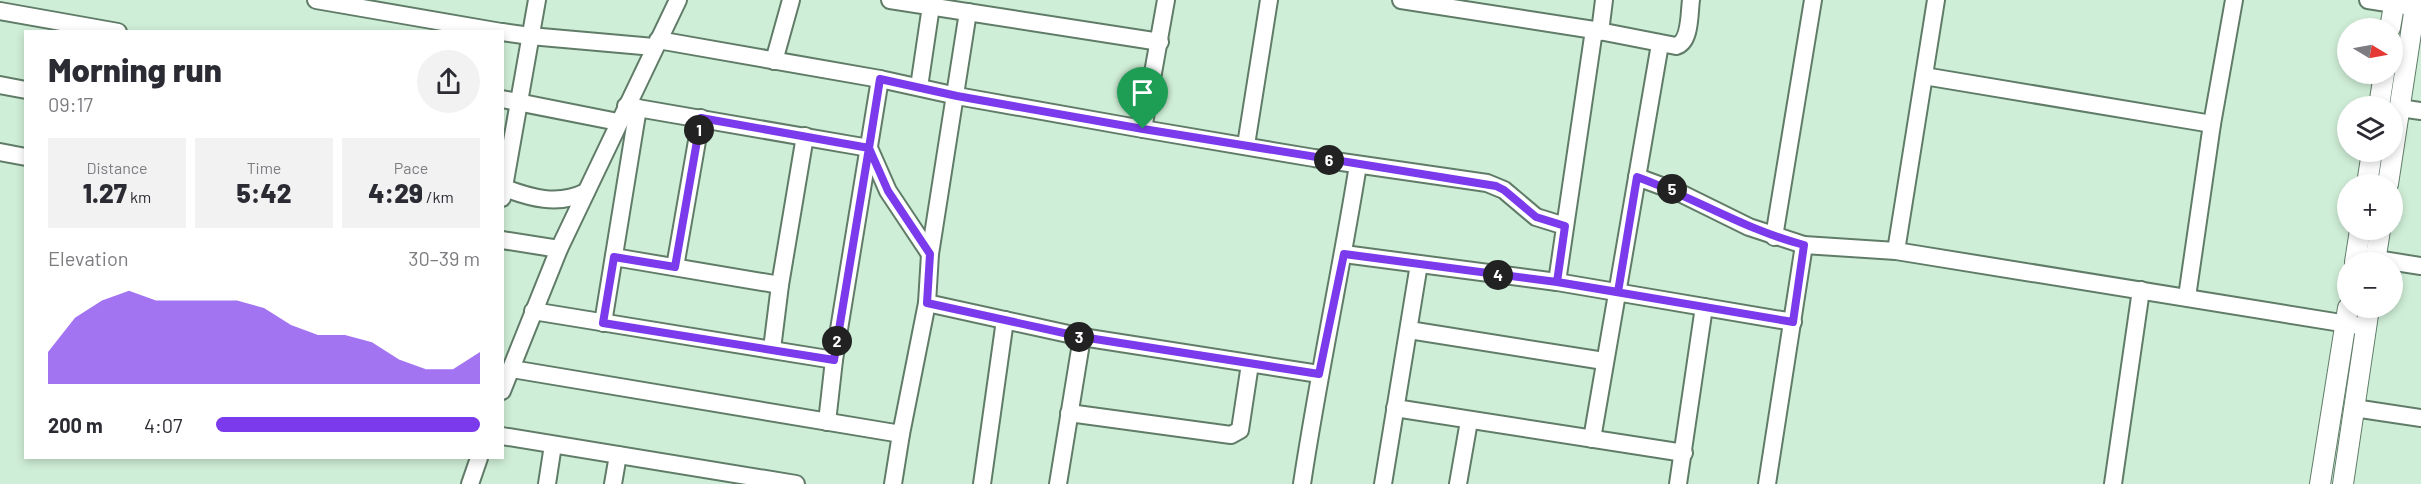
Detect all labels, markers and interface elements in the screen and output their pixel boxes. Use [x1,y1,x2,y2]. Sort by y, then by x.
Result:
north arrow [2337,18,2403,84]
map controls [2337,18,2403,318]
text: Morning run [48,49,222,89]
button: share [417,50,480,113]
pin [1117,67,1168,129]
icon: arrive [1126,76,1159,109]
text: 09:17 [48,92,93,116]
button: layers [2337,96,2403,162]
pin: 1 [684,115,714,145]
text: 1 [696,120,702,139]
pin: 6 [1314,145,1344,175]
text: 6 [1325,150,1333,169]
text: Distance [87,158,147,177]
text: Time [247,158,281,177]
text: Pace [394,158,428,177]
pin: 5 [1657,174,1687,204]
button: + [2337,174,2403,240]
text: 1.27 [83,177,127,208]
text: 5:42 [237,177,291,208]
text: 4:29 [368,177,423,208]
text: 5 [1668,179,1676,198]
text: km [127,187,151,206]
text: /km [423,187,454,206]
text: Elevation [48,246,129,270]
text: 30–39 m [408,246,480,270]
button: − [2337,252,2403,318]
pin: 4 [1483,260,1513,290]
text: 4 [1493,265,1503,284]
pin: 3 [1064,322,1094,352]
pin: 2 [822,326,852,356]
text: 3 [1075,327,1083,346]
text: 2 [833,331,841,350]
text: 200 m [48,413,103,437]
text: 4:07 [144,413,183,437]

